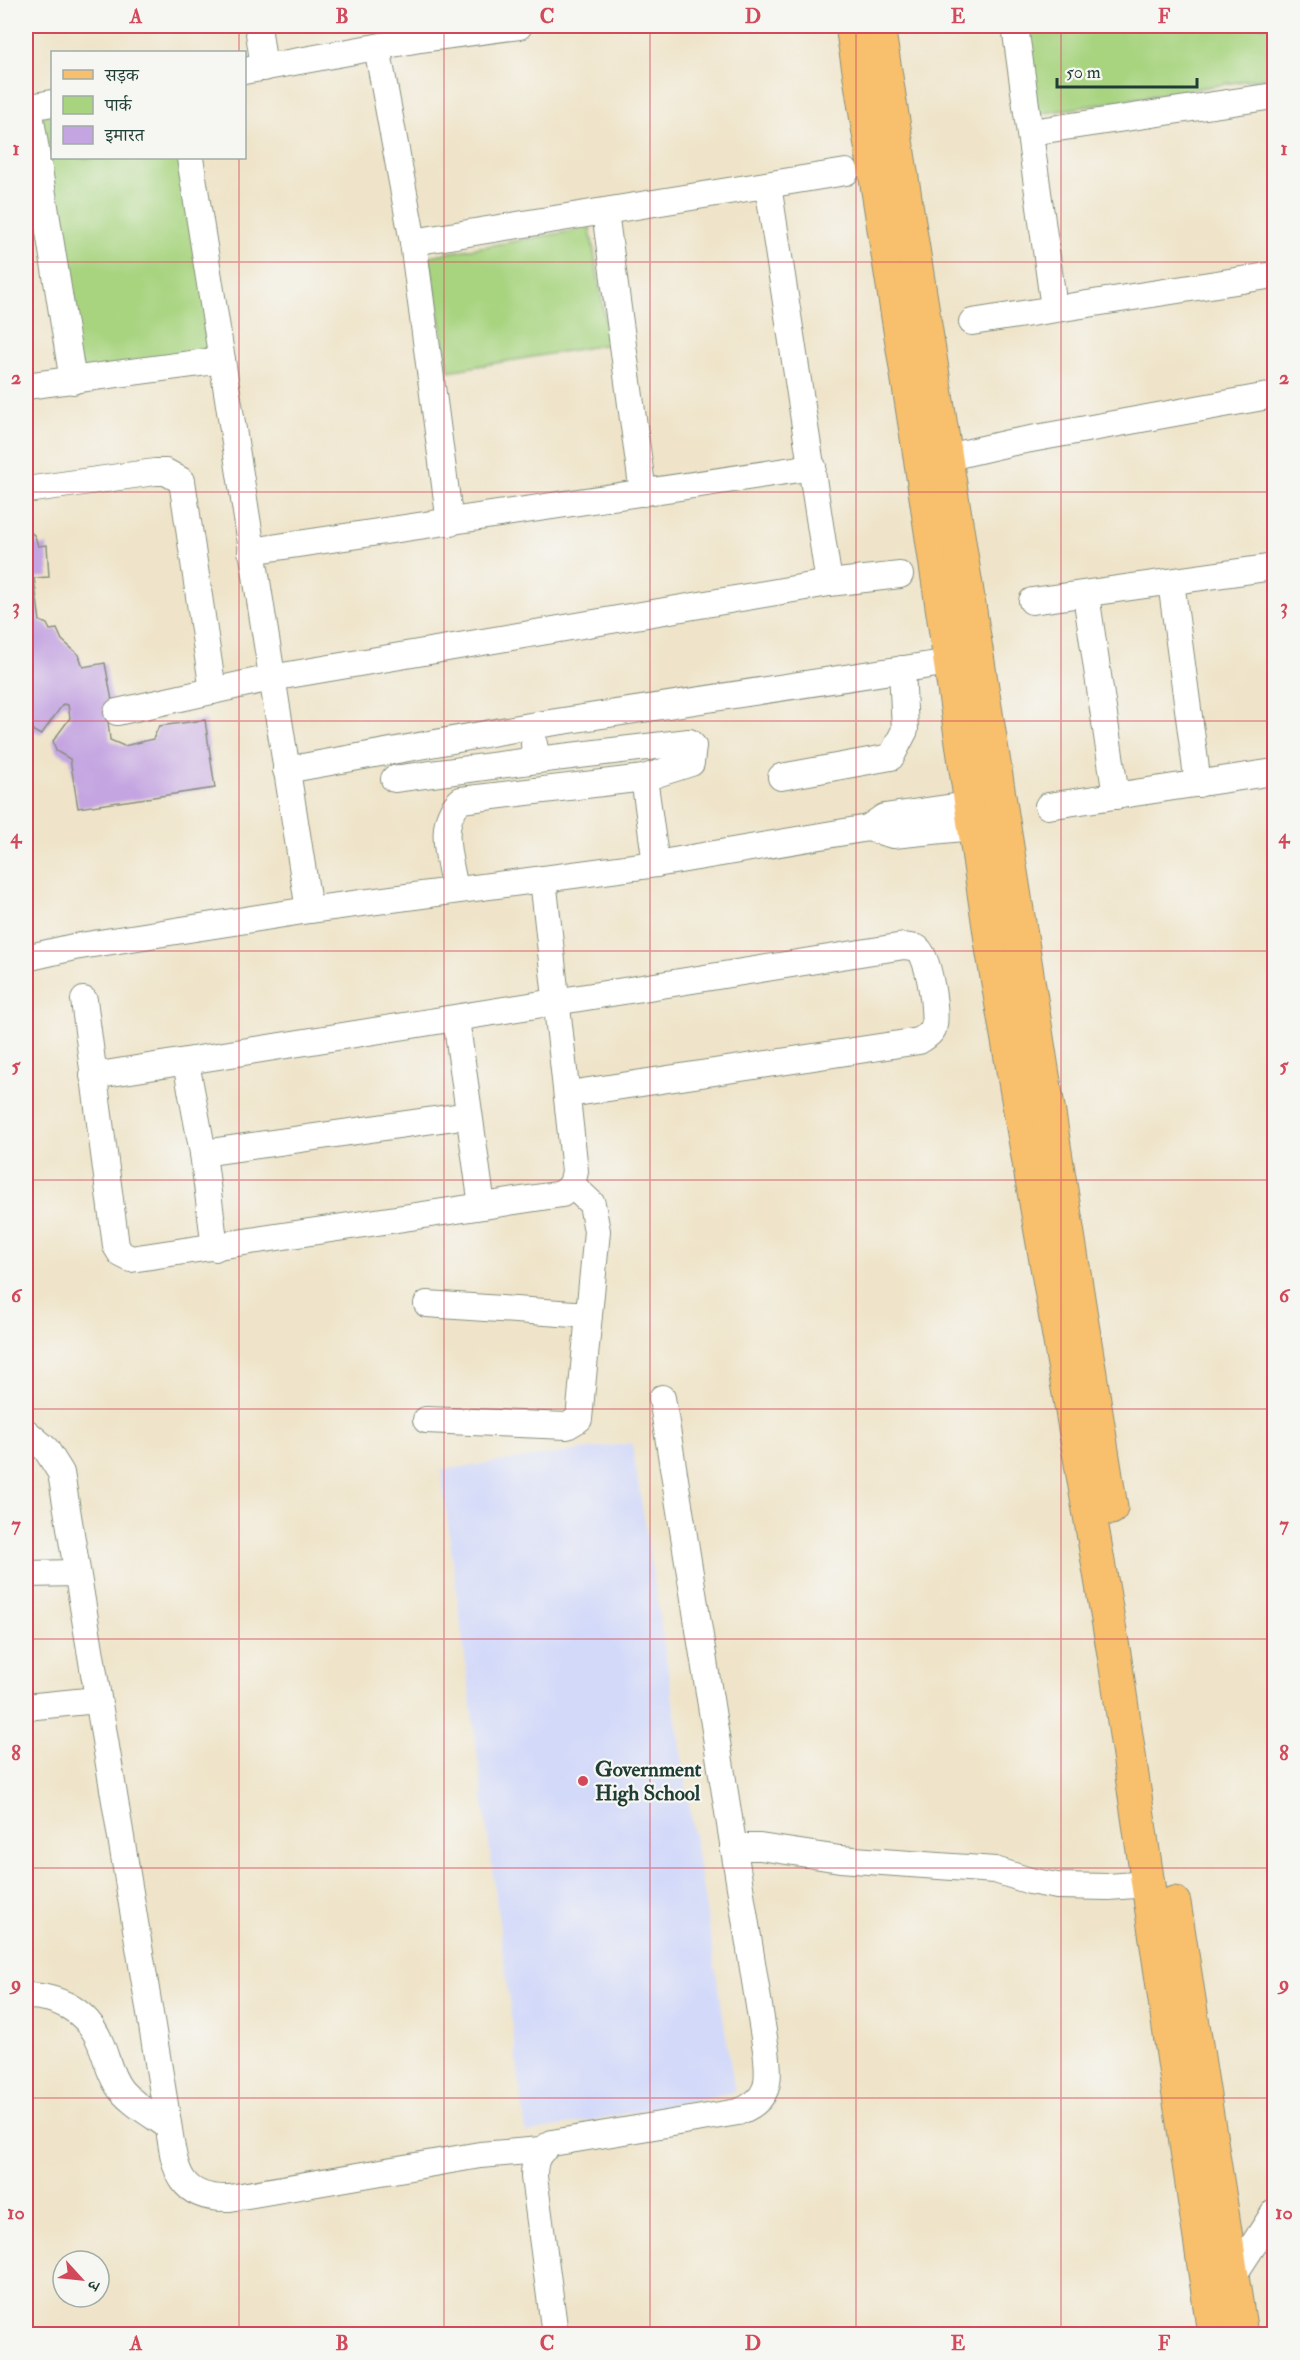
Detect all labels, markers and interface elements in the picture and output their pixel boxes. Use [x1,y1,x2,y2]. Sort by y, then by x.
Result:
text: A [129,4,143,29]
text: B [335,4,349,29]
text: C [540,4,554,29]
text: D [745,4,761,29]
text: E [951,4,966,29]
text: F [1158,4,1171,29]
legend [51,51,246,159]
scale bar [1057,51,1196,89]
text: 50 m [1066,61,1101,84]
text: सड़क [104,64,140,87]
text: पार्क [104,94,133,117]
text: इमारत [104,124,145,147]
text: 1 [12,136,20,161]
text: 1 [1280,136,1288,161]
text: 2 [11,365,21,390]
text: 2 [1279,365,1289,390]
text: 3 [12,594,20,619]
text: 3 [1280,594,1288,619]
text: 4 [10,824,23,849]
text: 4 [1278,824,1291,849]
text: 5 [12,1053,22,1078]
text: 5 [1280,1053,1290,1078]
text: 6 [11,1283,23,1308]
text: 6 [1279,1283,1291,1308]
text: 7 [11,1512,21,1537]
text: 7 [1279,1512,1289,1537]
text: 8 [11,1741,21,1766]
text: 8 [1279,1741,1289,1766]
place label: Government High School [595,1756,702,1807]
marker: Government High School [576,1774,590,1788]
text: 9 [9,1971,21,1996]
text: 9 [1277,1971,1289,1996]
text: 10 [7,2200,25,2225]
text: 10 [1275,2200,1293,2225]
north arrow [51,2249,111,2309]
text: उ [82,2276,105,2295]
text: A [129,2331,143,2356]
text: B [335,2331,349,2356]
text: C [540,2331,554,2356]
text: D [745,2331,761,2356]
text: E [951,2331,966,2356]
text: F [1158,2331,1171,2356]

